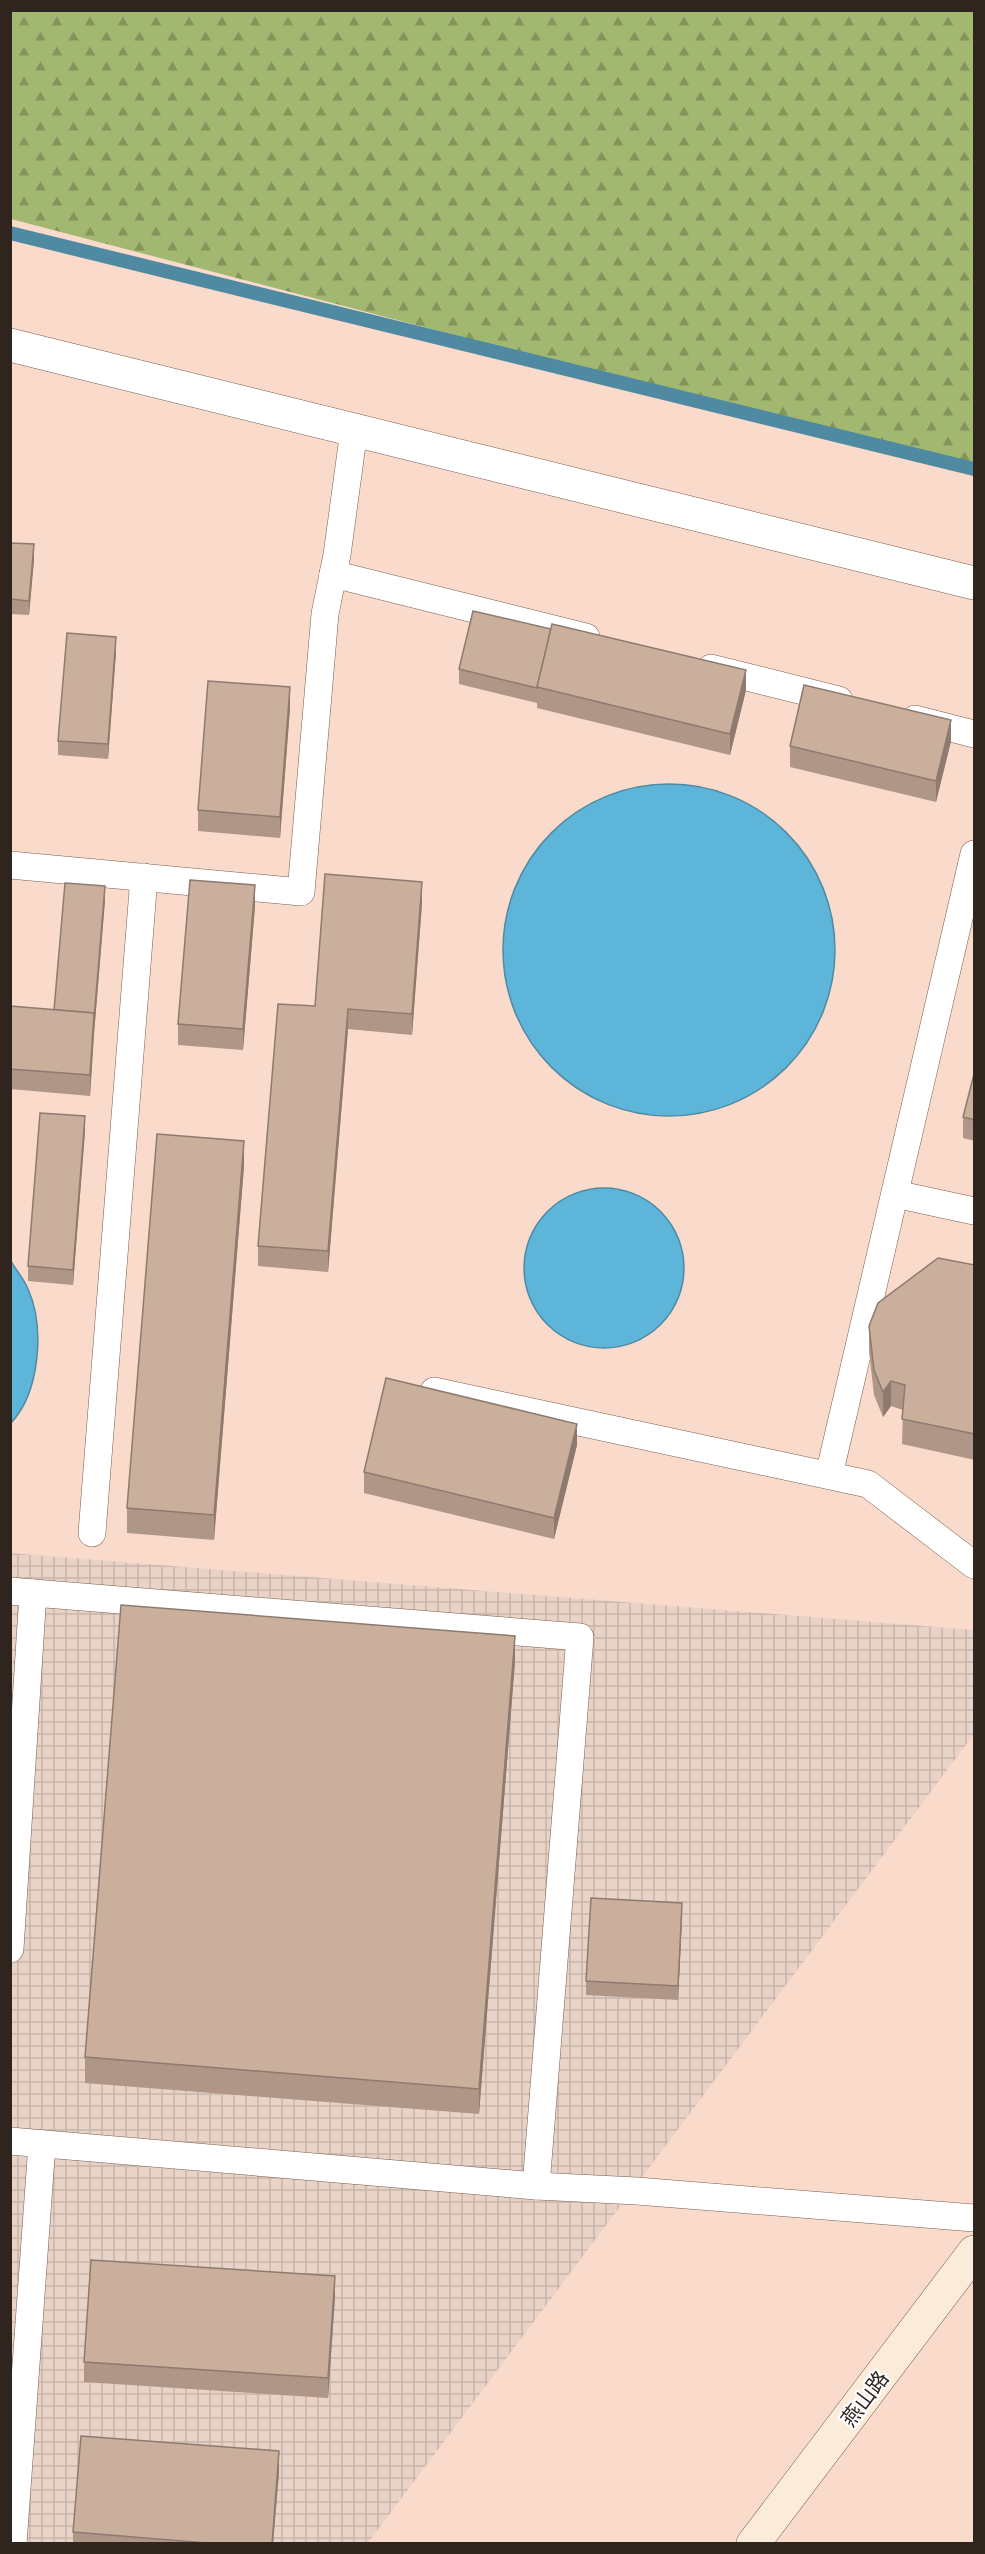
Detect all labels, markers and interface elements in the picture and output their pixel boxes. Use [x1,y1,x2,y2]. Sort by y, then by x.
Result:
street label: 燕山路 [835,2365,893,2431]

